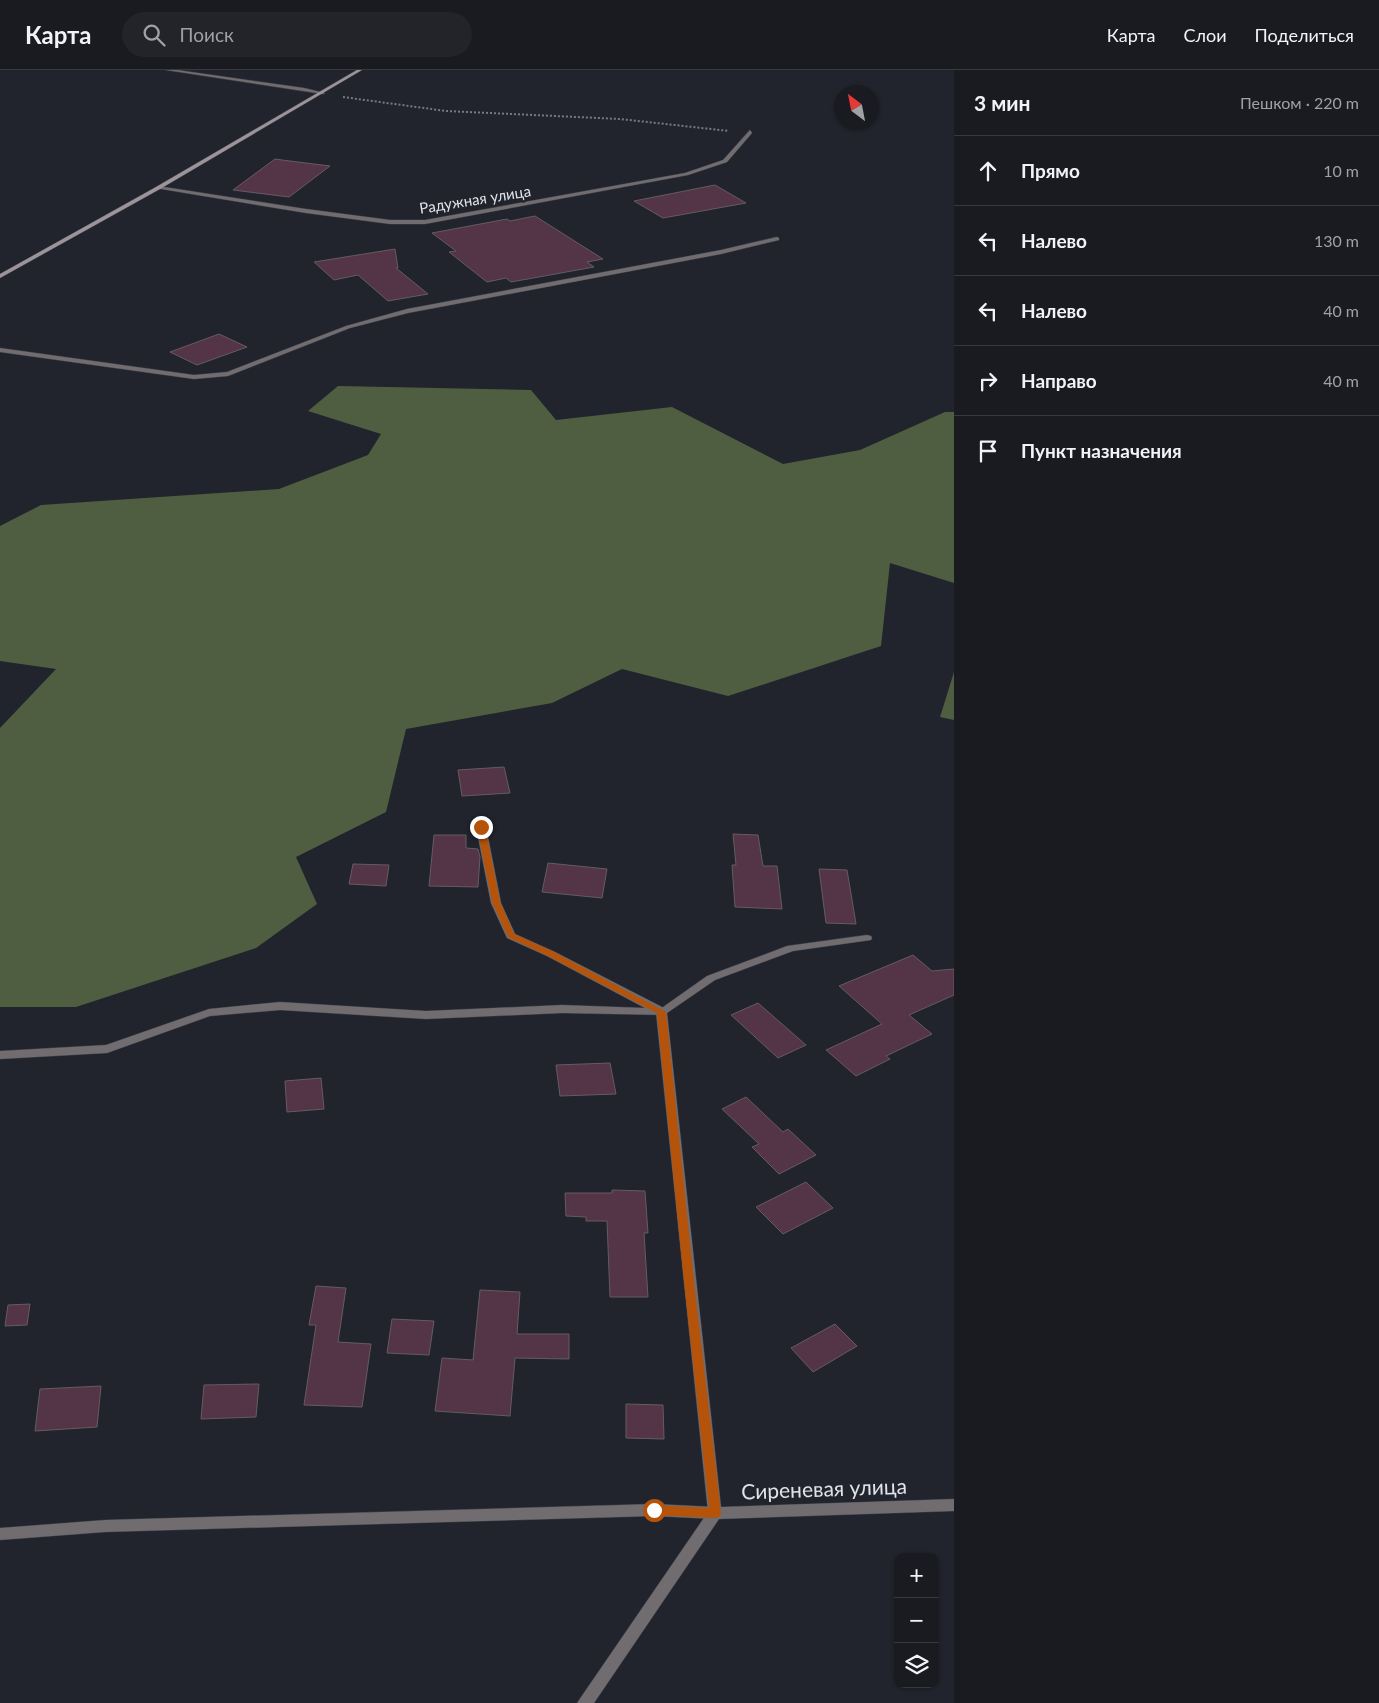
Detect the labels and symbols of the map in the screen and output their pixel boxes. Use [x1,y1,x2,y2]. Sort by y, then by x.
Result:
north arrow [834,85,879,130]
street label: Радужная улица [418,181,532,217]
route end [470,816,493,839]
street label: Сиреневая улица [741,1473,907,1503]
route start [643,1499,666,1522]

